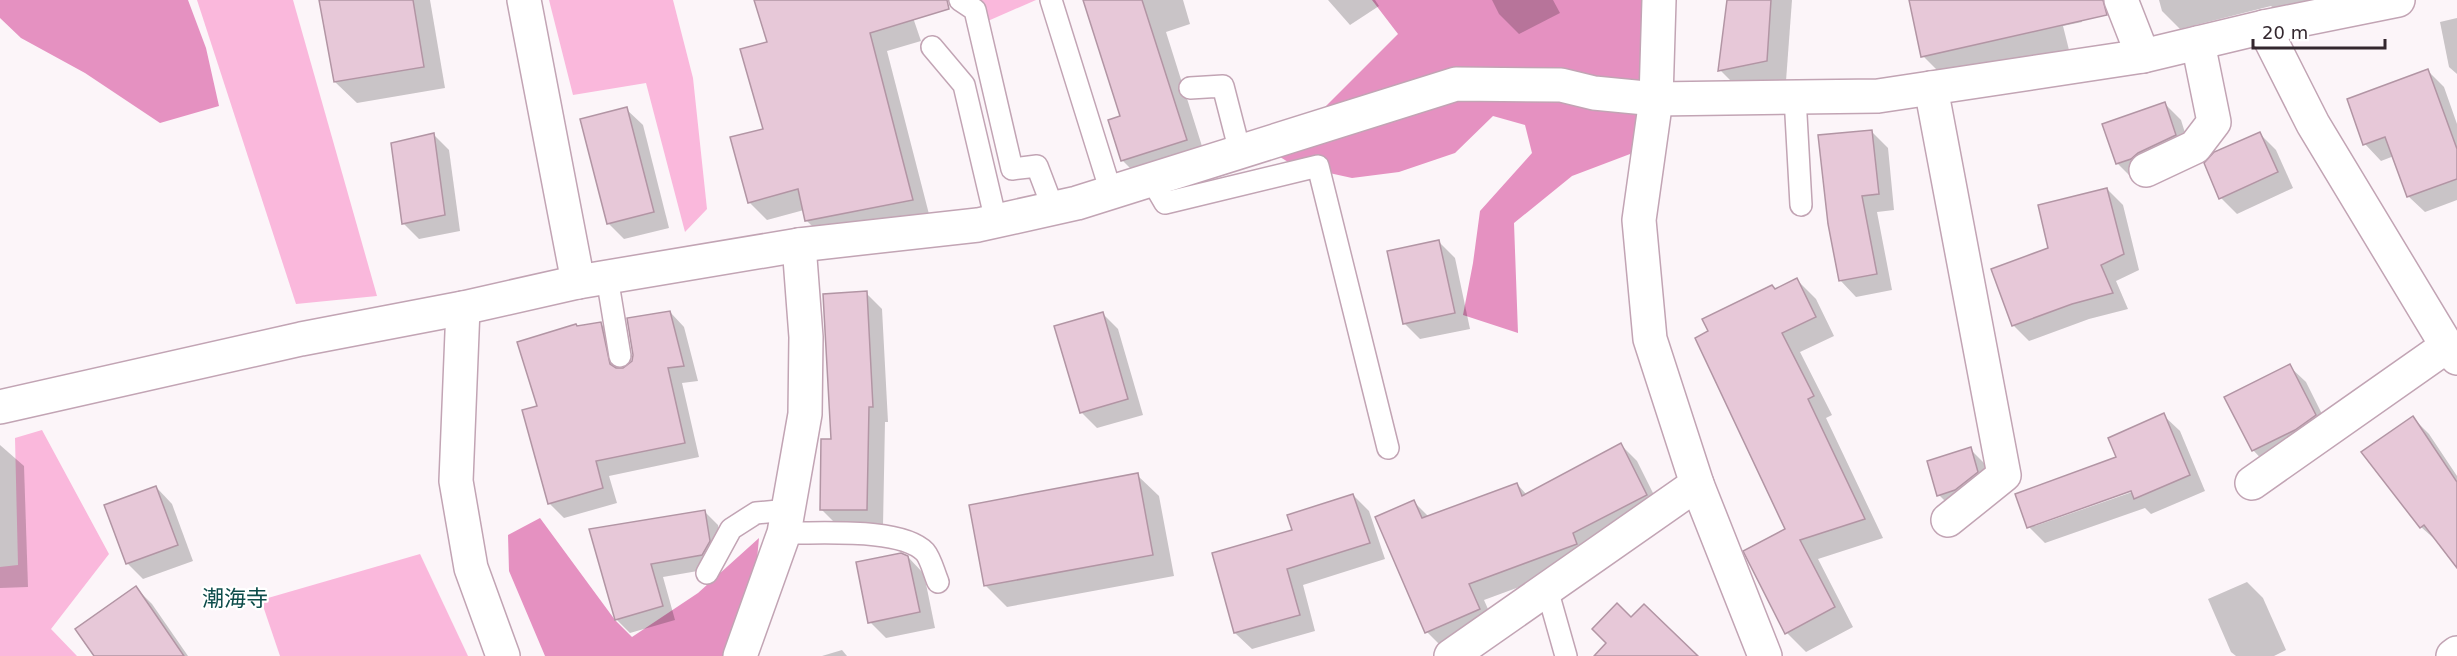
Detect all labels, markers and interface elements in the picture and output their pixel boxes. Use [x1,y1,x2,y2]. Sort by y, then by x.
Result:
scale bar [2253,12,2385,50]
text: 20 m [2262,22,2308,43]
district label: 潮海寺 [202,586,268,611]

